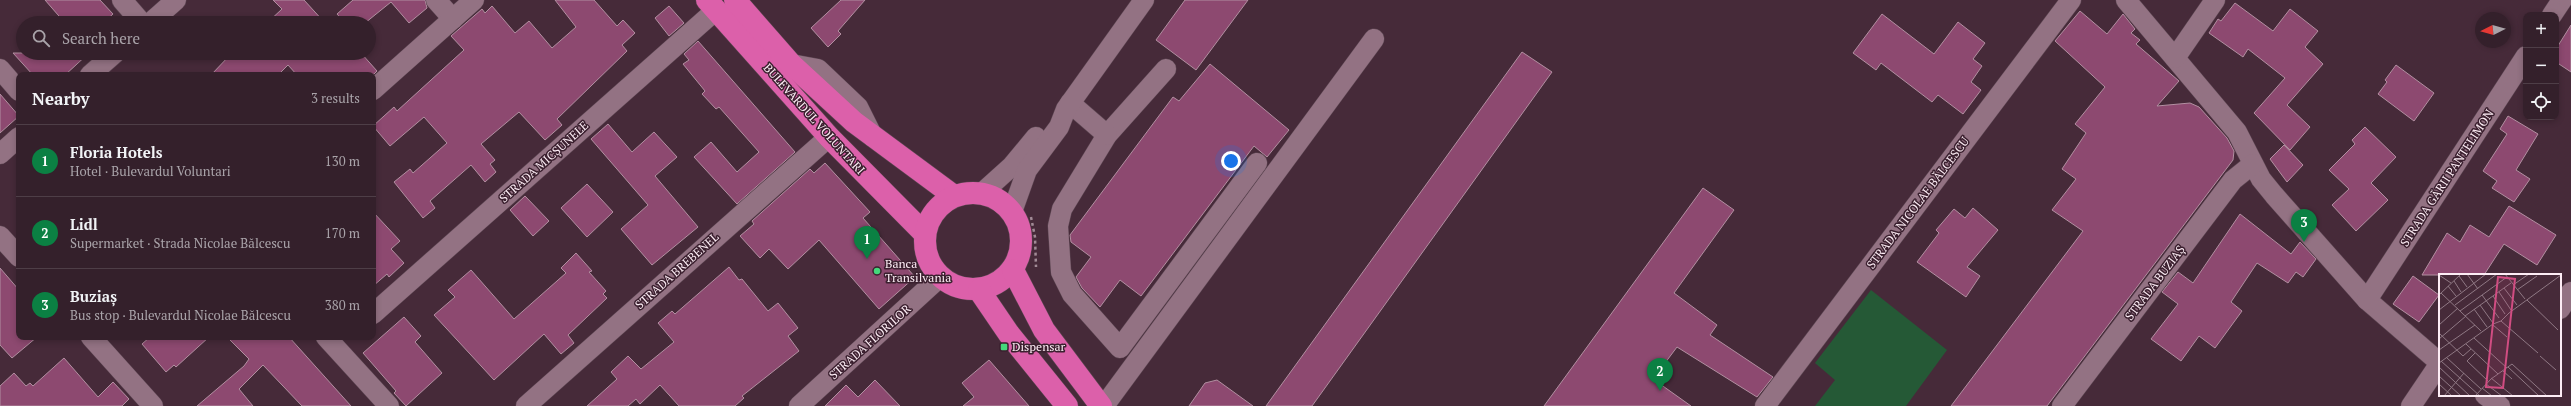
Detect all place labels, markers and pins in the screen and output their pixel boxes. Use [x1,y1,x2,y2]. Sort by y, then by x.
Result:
pin: 3 [2291,209,2317,242]
pin: 1 [854,226,880,259]
place label: Banca Transilvania [885,256,951,285]
marker: Banca Transilvania [872,266,882,276]
place label: Dispensar [1012,339,1066,354]
marker: Dispensar [999,342,1009,352]
pin: 2 [1647,358,1673,391]

